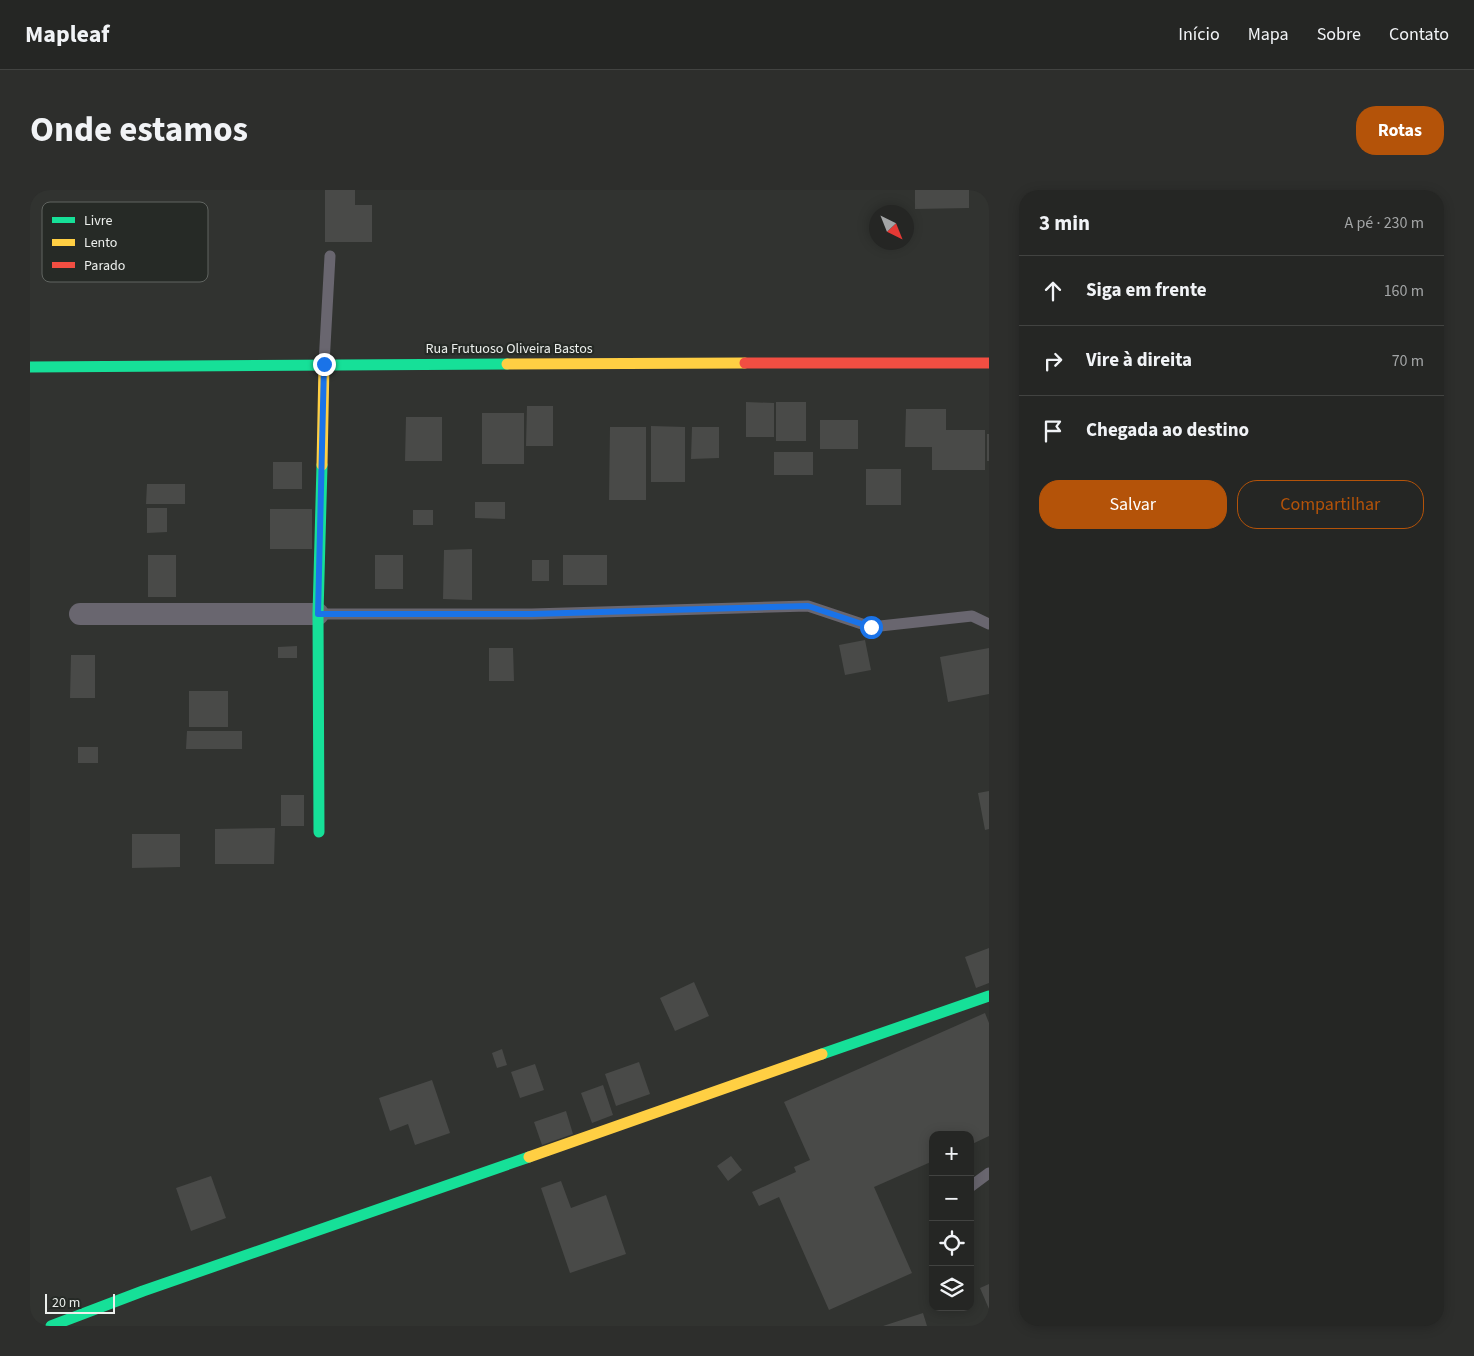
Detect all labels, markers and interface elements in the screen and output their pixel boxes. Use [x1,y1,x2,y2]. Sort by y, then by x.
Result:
text: Mapleaf [25,17,110,52]
text: Início [1178,22,1220,47]
text: Mapa [1248,22,1289,47]
text: Sobre [1317,22,1361,47]
text: Contato [1389,22,1449,47]
text: Onde estamos [30,105,248,155]
button: Rotas [1356,106,1444,155]
legend [42,202,208,282]
north arrow [869,205,914,250]
text: 3 min [1039,208,1090,238]
text: Livre [84,211,113,231]
text: A pé · 230 m [1345,212,1424,234]
text: Lento [84,233,117,253]
text: Parado [84,256,125,276]
icon: ahead [1039,277,1067,305]
text: Siga em frente [1086,277,1207,304]
text: 160 m [1384,280,1424,302]
street label: Rua Frutuoso Oliveira Bastos [425,339,593,359]
icon: right [1039,347,1067,375]
text: Vire à direita [1086,347,1192,374]
text: 70 m [1392,350,1424,372]
route end [313,353,336,376]
icon: arrive [1039,417,1067,445]
text: Chegada ao destino [1086,417,1249,444]
button: Salvar [1039,480,1227,529]
button: Compartilhar [1237,480,1424,529]
route start [860,616,883,639]
map controls [929,1131,974,1311]
button: + [929,1131,974,1176]
button: − [929,1176,974,1221]
button: locate [929,1221,974,1266]
button: layers [929,1266,974,1311]
scale bar [45,1291,115,1314]
text: 20 m [52,1293,80,1313]

